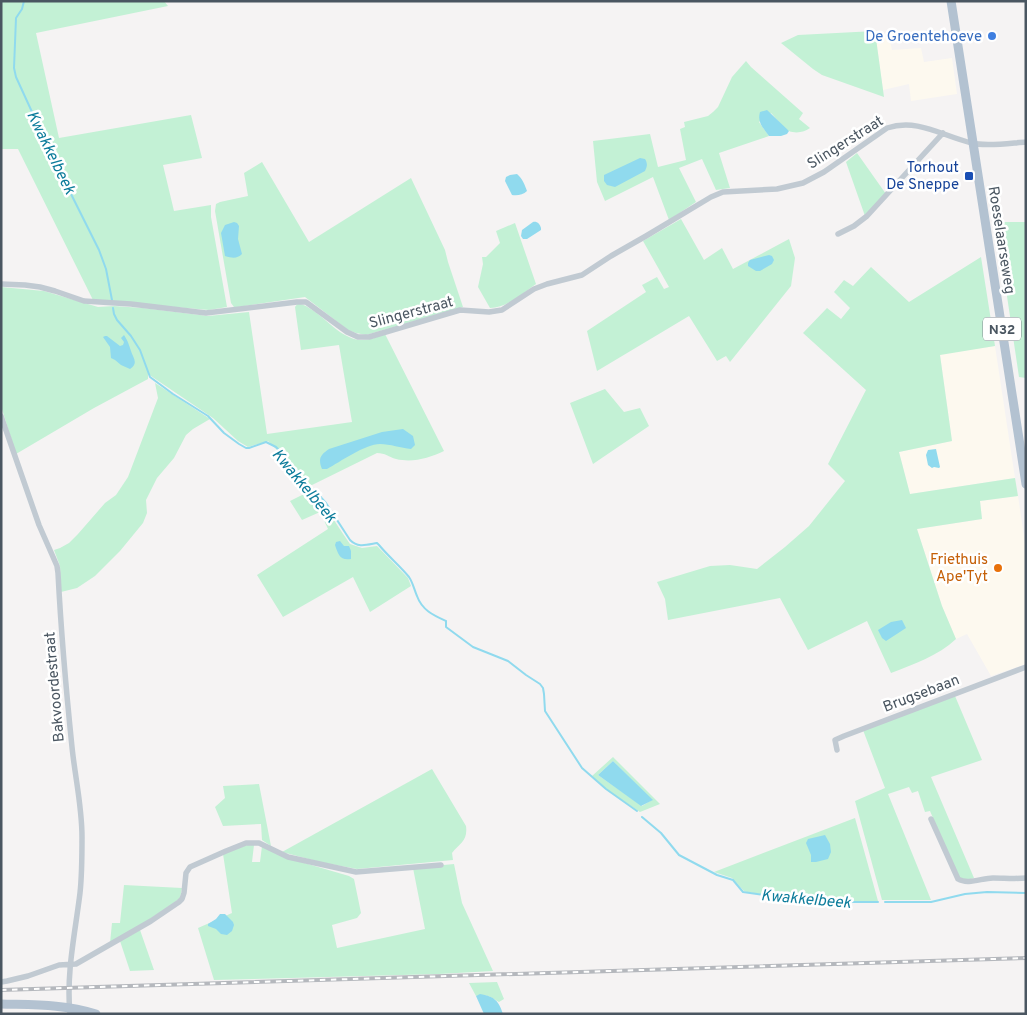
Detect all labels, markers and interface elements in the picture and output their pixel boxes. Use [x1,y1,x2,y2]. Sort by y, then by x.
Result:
place label: De Groentehoeve [865,28,982,47]
marker: De Groentehoeve [986,30,998,42]
water label: Kwakkelbeek [21,108,79,199]
street label: Slingerstraat [804,112,887,174]
place label: Torhout De Sneppe [886,159,959,195]
marker: Torhout De Sneppe [963,170,975,182]
street label: Roeselaarseweg [983,185,1018,296]
street label: Slingerstraat [367,293,456,334]
road number: N32 [983,318,1021,340]
water label: Kwakkelbeek [267,445,341,528]
place label: Friethuis Ape'Tyt [930,551,988,587]
marker: Friethuis Ape'Tyt [992,562,1004,574]
street label: Bakvoordestraat [41,631,70,743]
street label: Brugsebaan [881,671,962,718]
water label: Kwakkelbeek [760,886,853,914]

